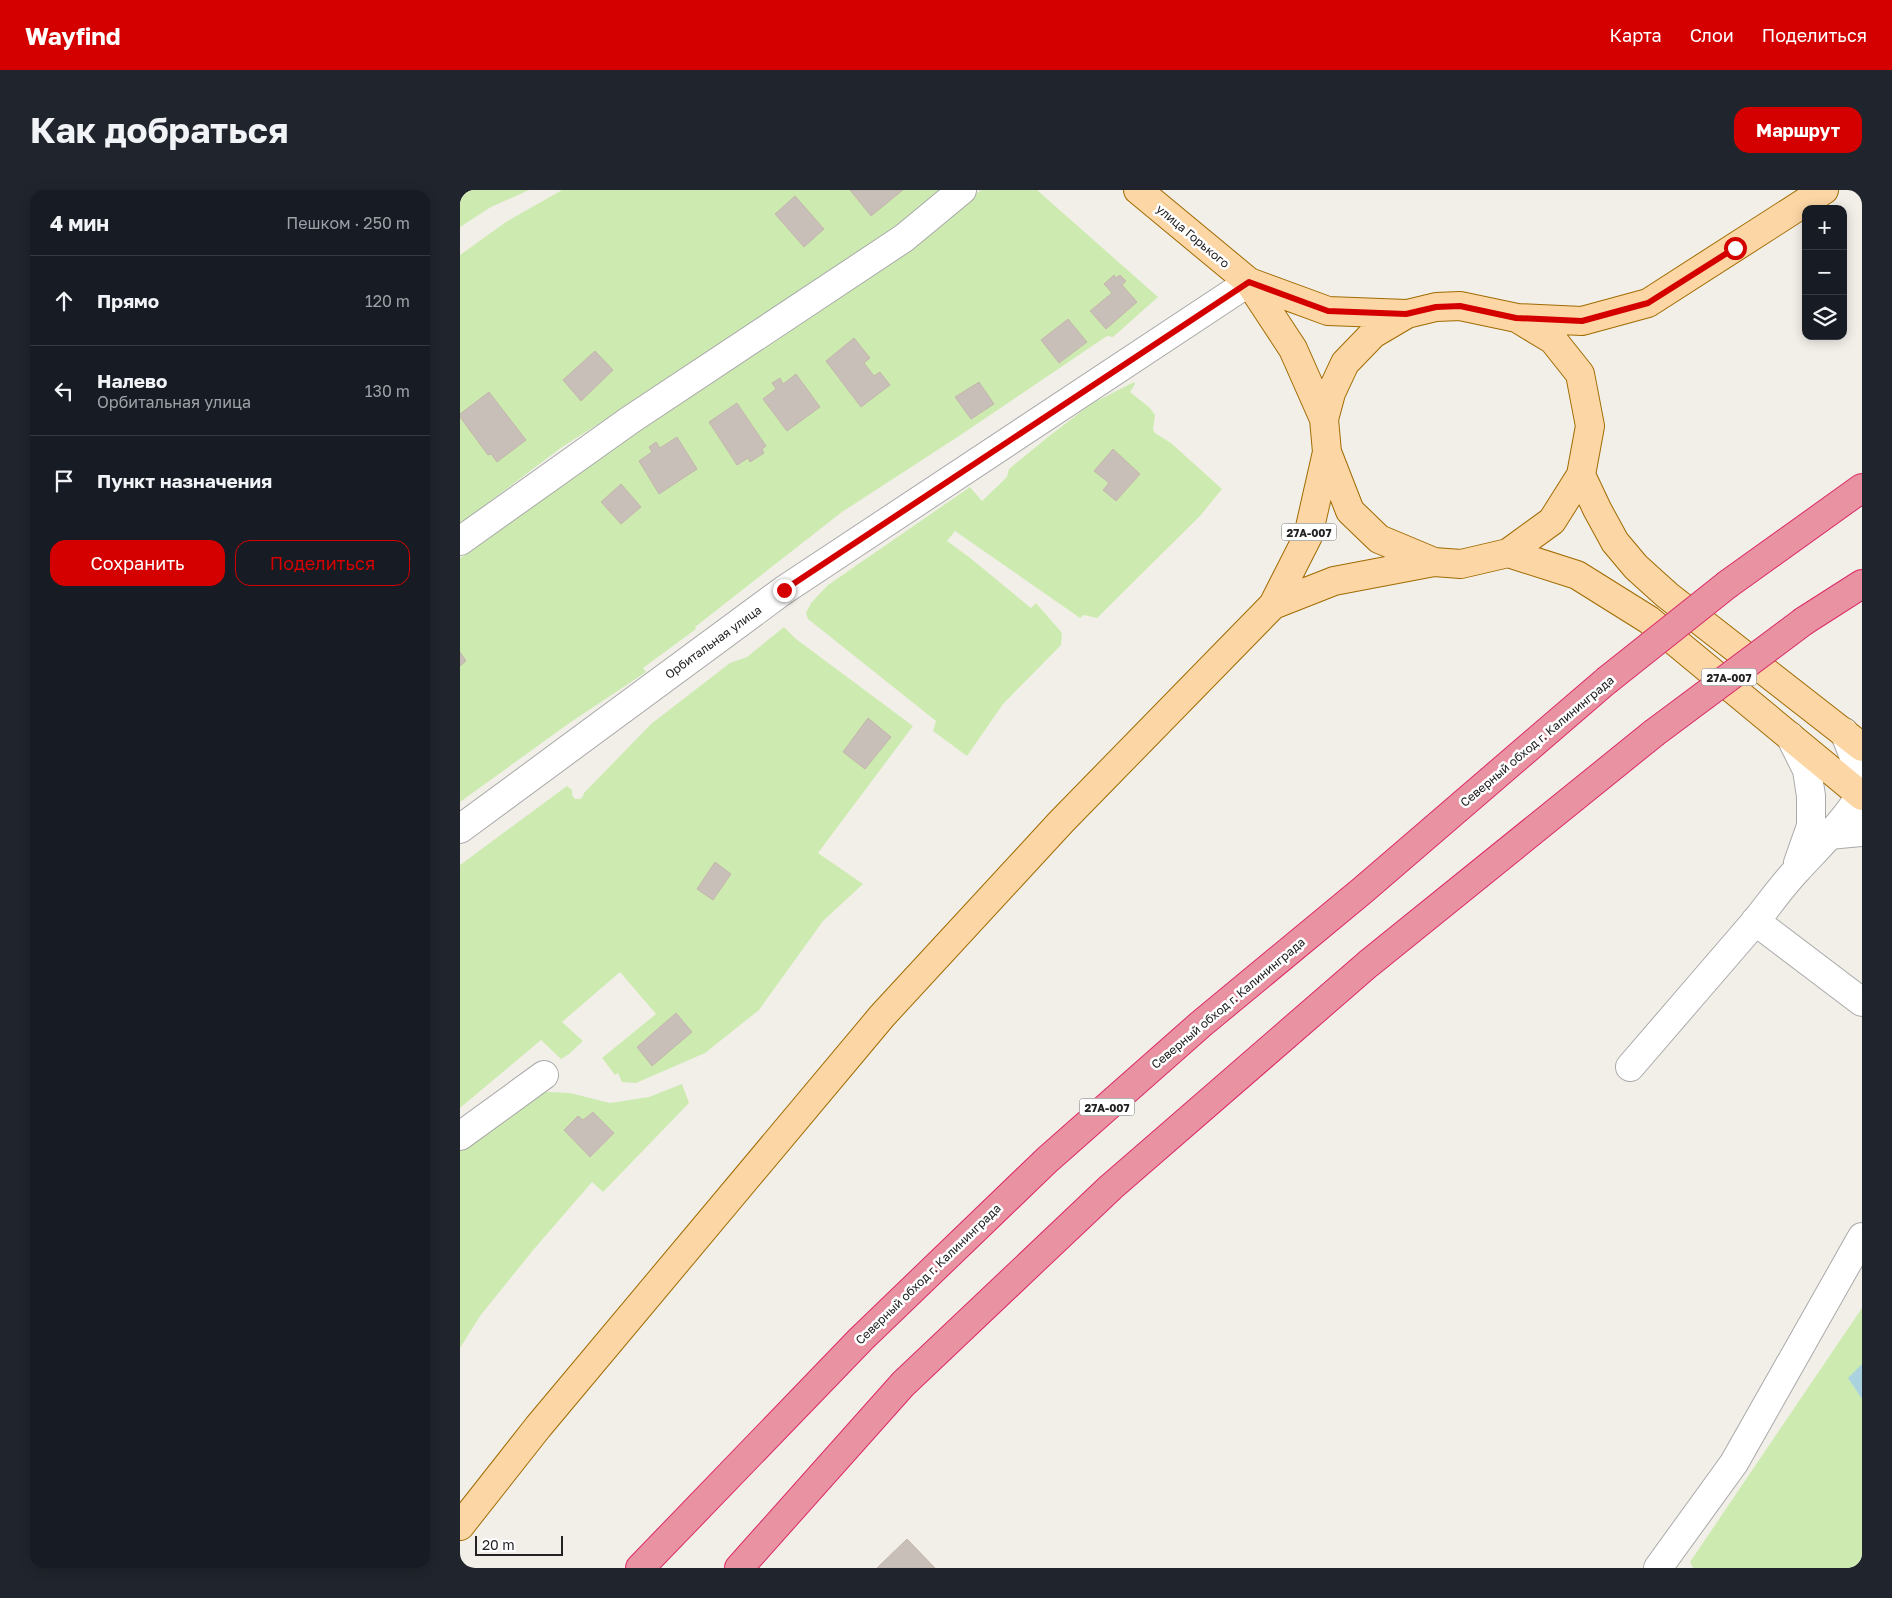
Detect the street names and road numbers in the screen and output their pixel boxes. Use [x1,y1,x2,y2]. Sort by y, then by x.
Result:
street label: улица Горького [1153,201,1233,271]
road number: 27А-007 [1282,524,1336,541]
street label: Орбитальная улица [662,602,764,682]
road number: 27А-007 [1702,668,1756,686]
street label: Северный обход г. Калининграда [1457,672,1617,810]
street label: Северный обход г. Калининграда [1148,934,1308,1072]
road number: 27А-007 [1080,1099,1134,1116]
street label: Северный обход г. Калининграда [852,1200,1004,1348]

